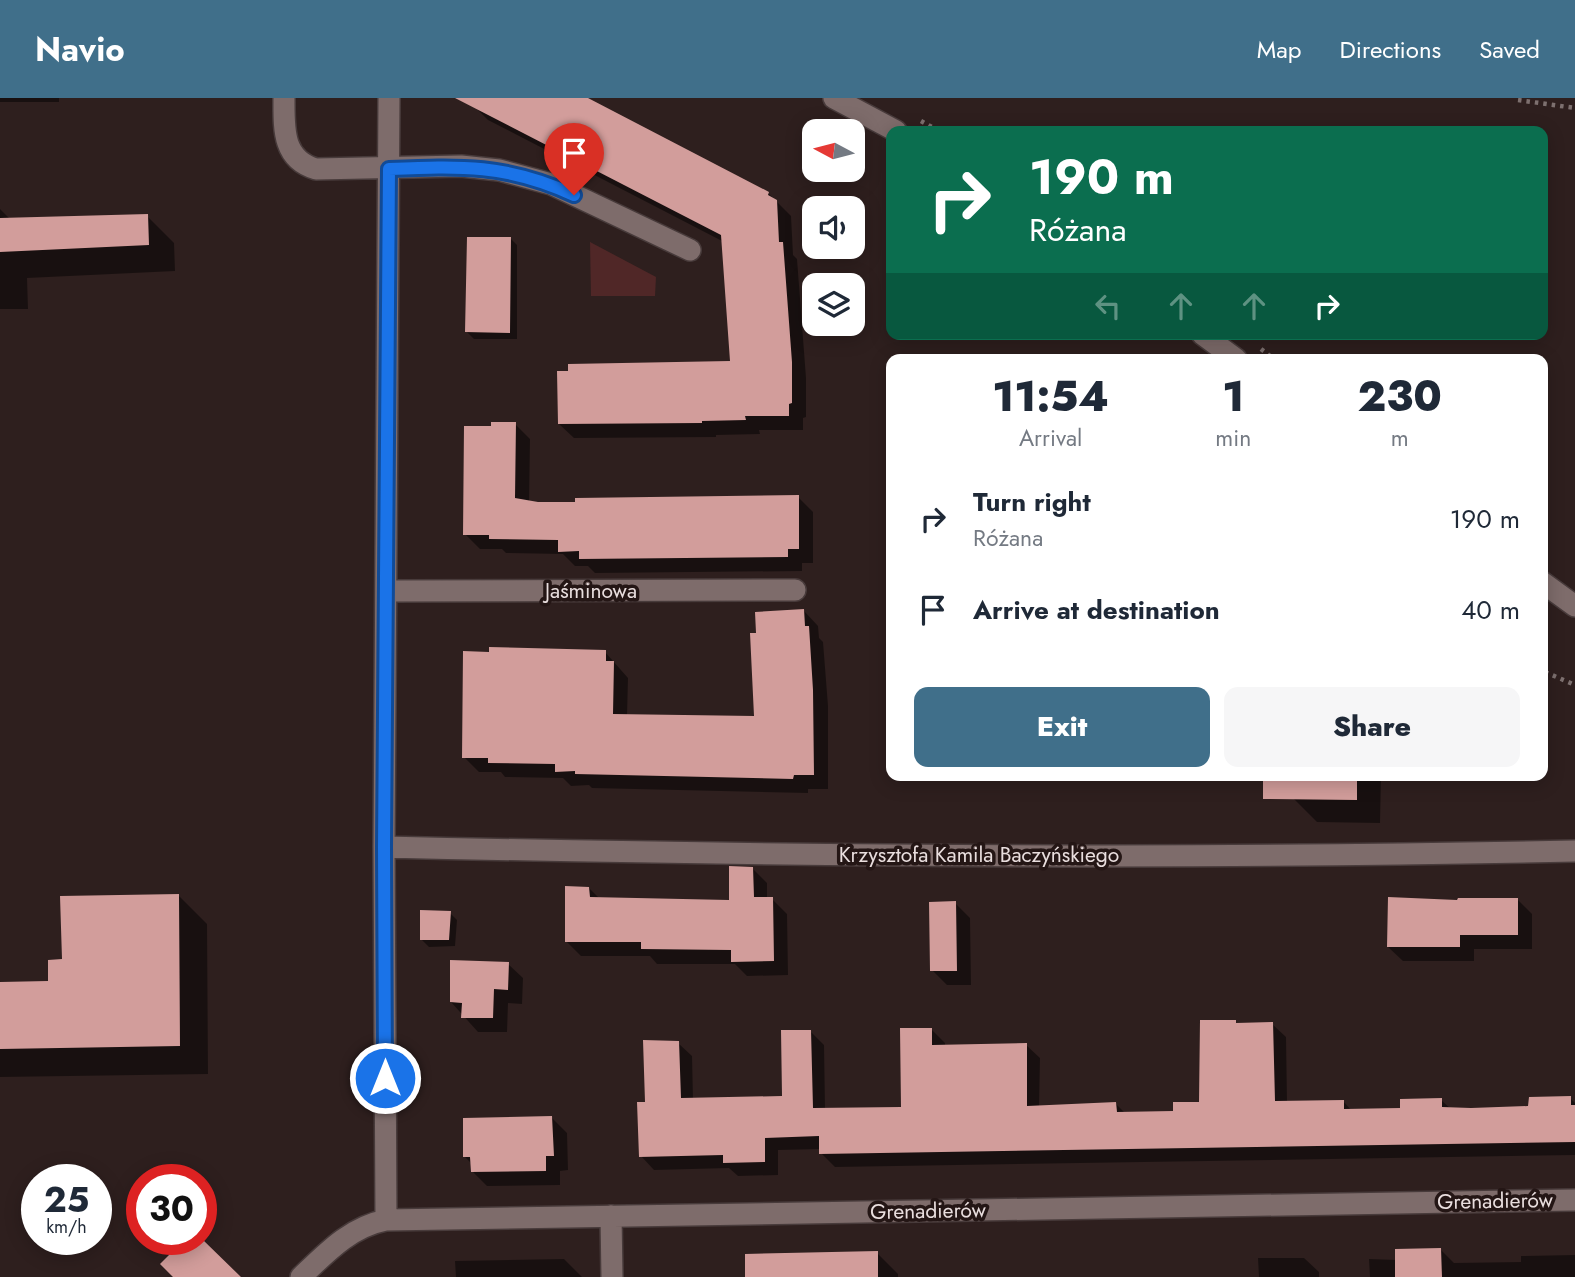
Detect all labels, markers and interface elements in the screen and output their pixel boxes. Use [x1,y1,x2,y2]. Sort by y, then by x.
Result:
text: Navio [35,26,125,73]
text: Map [1257,32,1302,67]
text: Directions [1340,32,1441,67]
text: Saved [1479,32,1540,67]
north arrow [802,119,864,182]
map controls [802,119,865,336]
pin [544,123,604,195]
icon: arrive [555,134,593,172]
text: 190 m [1029,142,1174,212]
icon: right [914,154,1005,245]
button: sound [802,196,865,259]
text: Różana [1029,207,1127,253]
button: layers [802,273,865,336]
icon: left [1089,287,1127,325]
icon: ahead [1162,287,1200,325]
icon: ahead [1235,287,1273,325]
icon: right [1308,287,1346,325]
text: 11:54 [992,366,1109,427]
text: 1 [1222,366,1244,427]
text: 230 [1358,366,1442,427]
text: Arrival [1019,421,1082,455]
text: min [1215,421,1251,455]
text: m [1391,421,1409,455]
text: Turn right [973,483,1091,521]
icon: right [914,500,952,538]
text: 190 m [1450,500,1520,538]
text: Różana [973,521,1043,555]
street label: Jaśminowa [542,576,637,606]
icon: arrive [914,591,952,629]
text: Arrive at destination [973,591,1220,629]
text: 40 m [1461,591,1520,629]
button: Exit [914,687,1210,767]
button: Share [1224,687,1520,767]
street label: Krzysztofa Kamila Baczyńskiego [839,840,1119,870]
position arrow [348,1041,422,1115]
speed limit sign: 30 [126,1164,217,1255]
text: 25 [44,1175,89,1225]
street label: Grenadierów [1437,1185,1554,1217]
street label: Grenadierów [870,1195,987,1227]
text: km/h [46,1214,87,1240]

